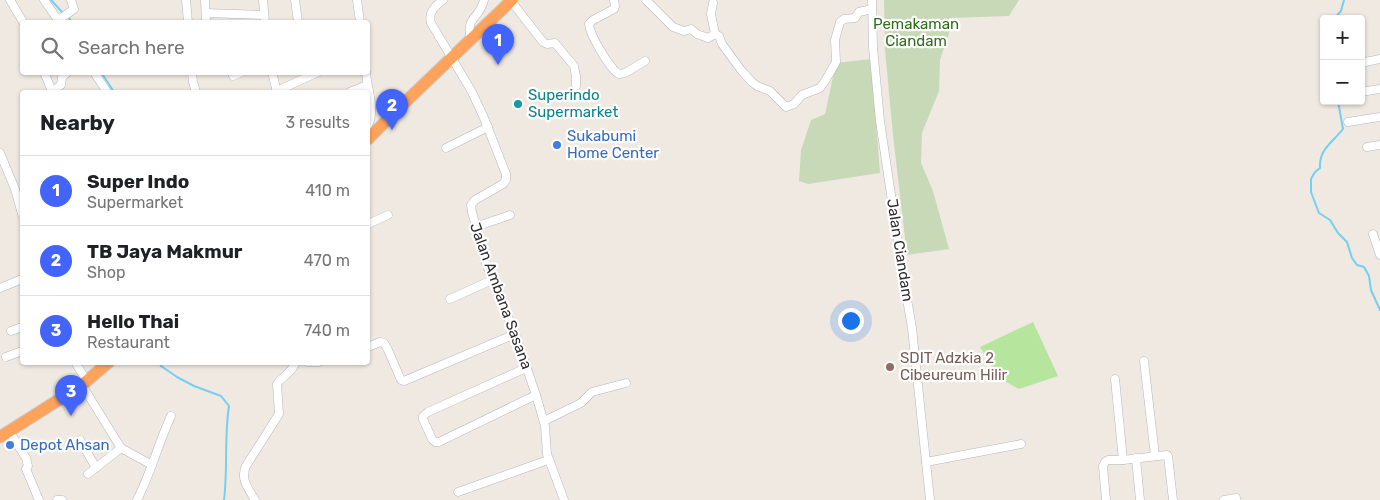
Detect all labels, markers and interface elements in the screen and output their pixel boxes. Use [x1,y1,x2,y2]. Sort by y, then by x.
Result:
park label: Pemakaman Ciandam [873,15,959,50]
map controls [1320,15,1365,105]
button: + [1320,15,1365,60]
search box [20,20,370,75]
pin: 1 [482,24,514,65]
icon: search [38,34,66,62]
text: Search here [78,36,185,59]
button: − [1320,60,1365,105]
place label: Superindo Supermarket [528,86,618,121]
pin: 2 [376,89,408,130]
marker: Superindo Supermarket [512,98,524,110]
text: Nearby [40,110,115,135]
text: 3 results [285,113,350,132]
place label: Sukabumi Home Center [567,127,659,162]
marker: Sukabumi Home Center [551,139,563,151]
text: Super Indo [87,170,189,193]
text: 1 [52,181,60,200]
text: 410 m [305,181,350,200]
text: Supermarket [87,193,183,212]
street label: Jalan Ciandam [883,197,917,303]
street label: Jalan Ambana Sasana [466,220,536,372]
text: TB Jaya Makmur [87,240,242,263]
text: 2 [51,251,61,270]
text: 470 m [304,251,350,270]
text: Shop [87,263,125,282]
your location [838,308,864,334]
text: Hello Thai [87,310,179,333]
text: 3 [51,321,61,340]
text: 740 m [304,321,350,340]
text: Restaurant [87,333,170,352]
place label: SDIT Adzkia 2 Cibeureum Hilir [900,349,1008,384]
marker: SDIT Adzkia 2 Cibeureum Hilir [884,361,896,373]
pin: 3 [55,375,87,416]
place label: Depot Ahsan [20,436,110,454]
marker: Depot Ahsan [4,439,16,451]

